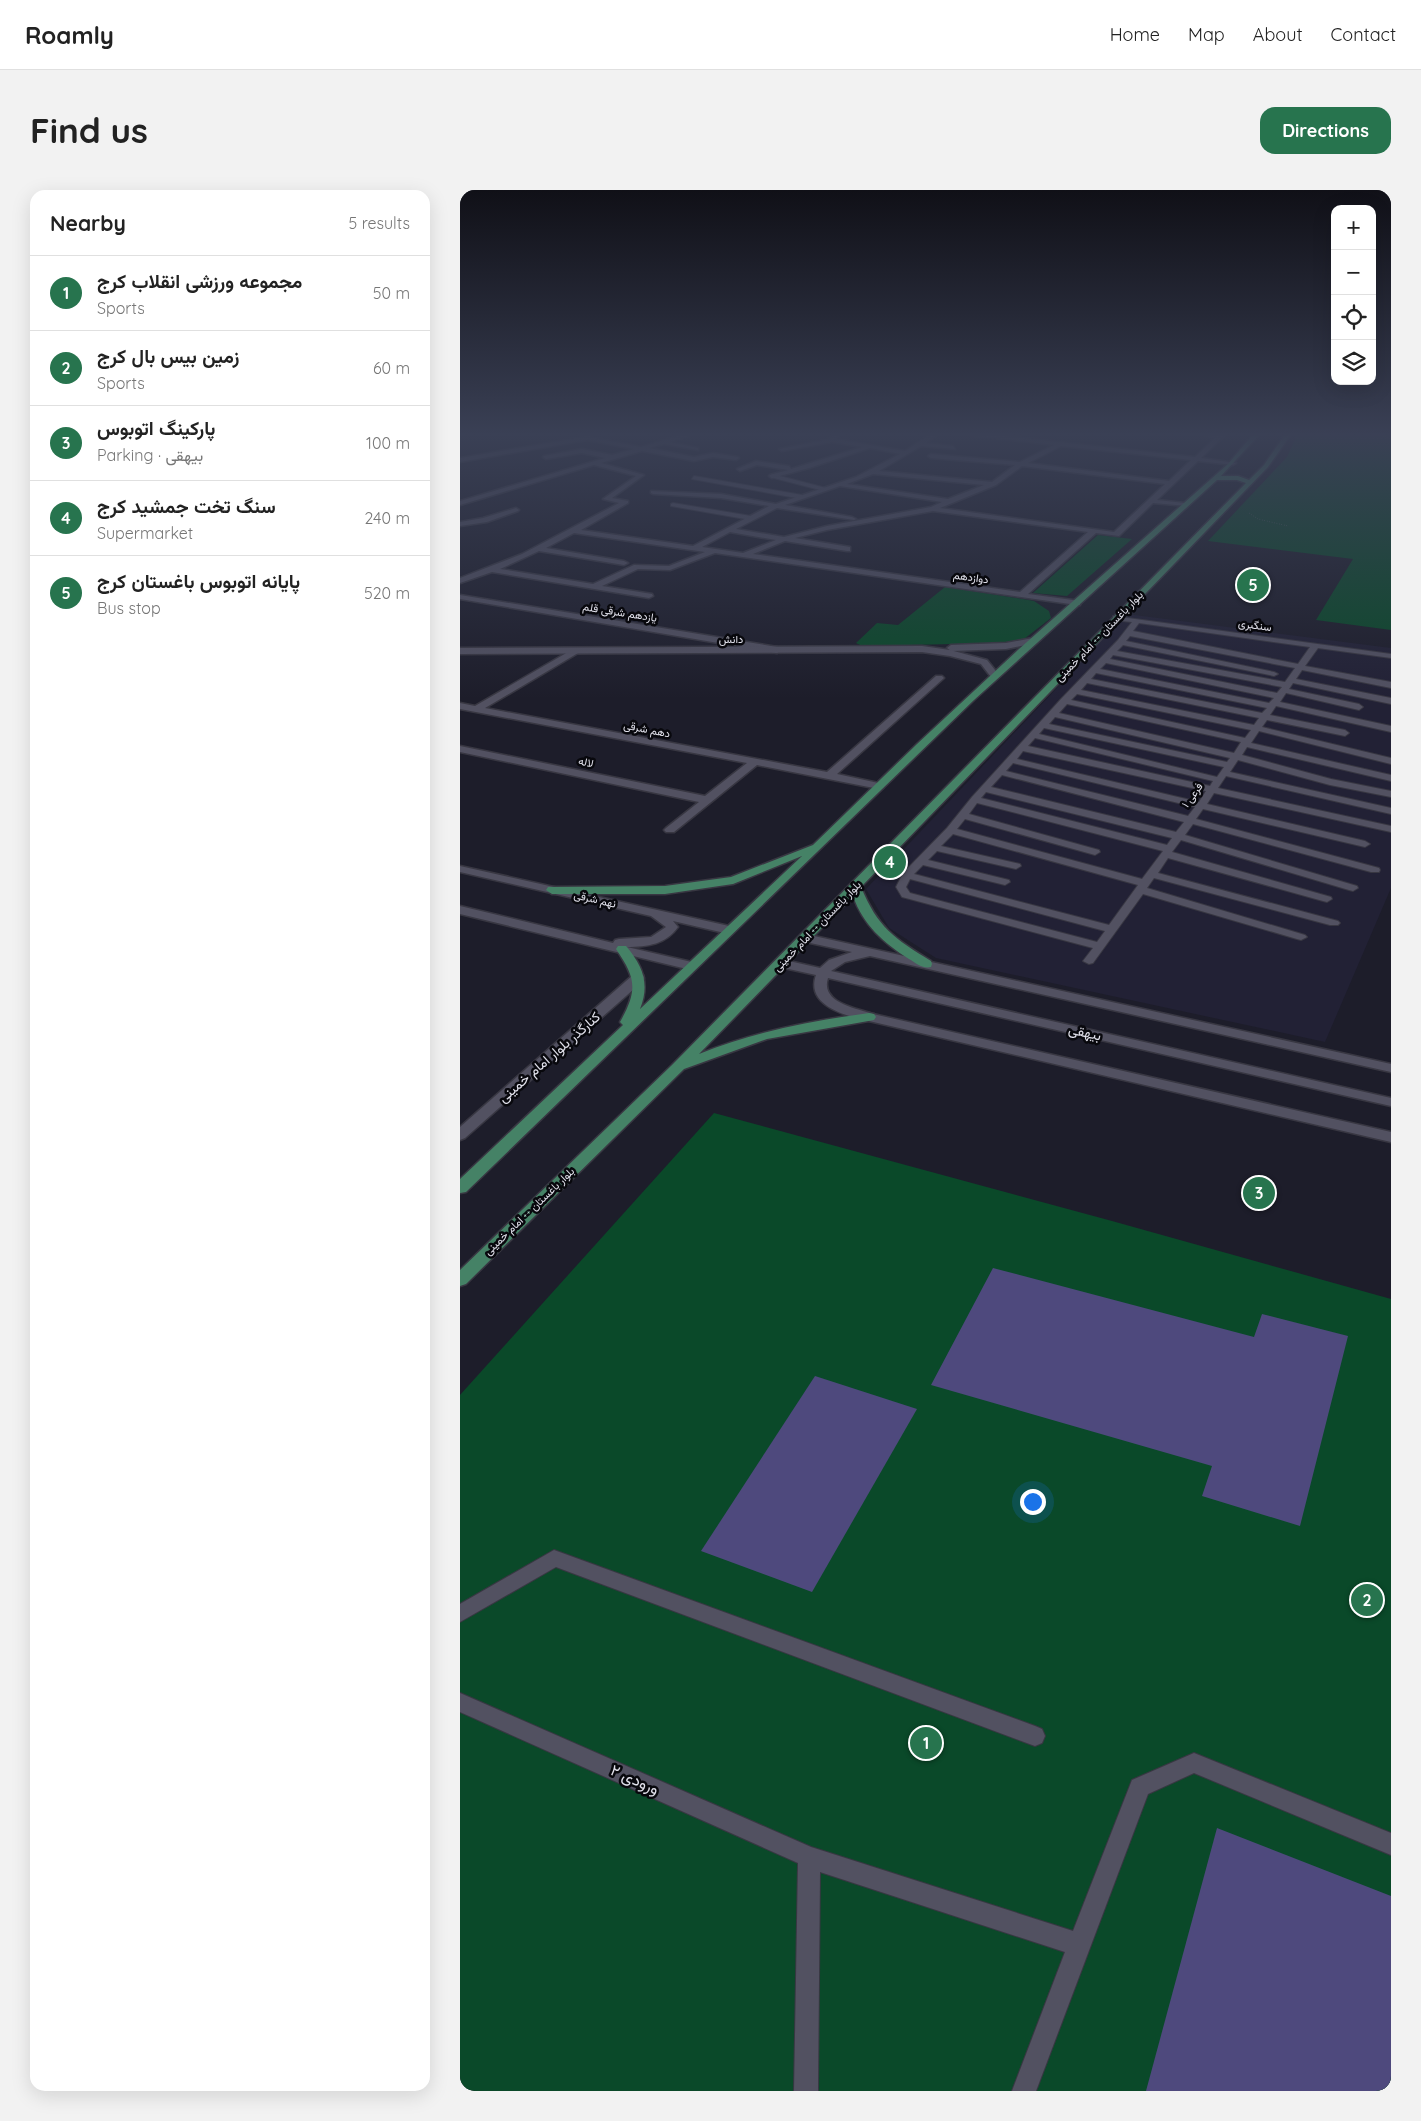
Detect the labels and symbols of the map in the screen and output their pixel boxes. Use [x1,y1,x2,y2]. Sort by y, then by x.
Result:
pin: 5 [1237,566,1269,604]
street label: دوازدهم [952,568,990,587]
street label: بلوار باغستان -- امام خمینی [1052,588,1147,685]
street label: یازدهم شرقی قلم [582,599,658,626]
street label: سنگبری [1237,616,1273,634]
street label: دانش [719,632,743,646]
street label: دهم شرقی [622,718,672,741]
street label: لاله [577,754,595,770]
street label: ۱ فرعی [1178,780,1206,810]
pin: 4 [874,843,906,881]
street label: بلوار باغستان -- امام خمینی [770,878,865,975]
street label: نهم شرقی [572,887,617,912]
street label: کنارگذر بلوار امام خمینی [494,1008,604,1106]
street label: بیهقی [1067,1020,1103,1044]
street label: بلوار باغستان -- امام خمینی [481,1164,578,1259]
pin: 3 [1243,1174,1275,1212]
your location [1020,1489,1046,1515]
pin: 2 [1351,1581,1383,1619]
pin: 1 [910,1724,942,1762]
street label: ورودی ۲ [607,1759,662,1799]

